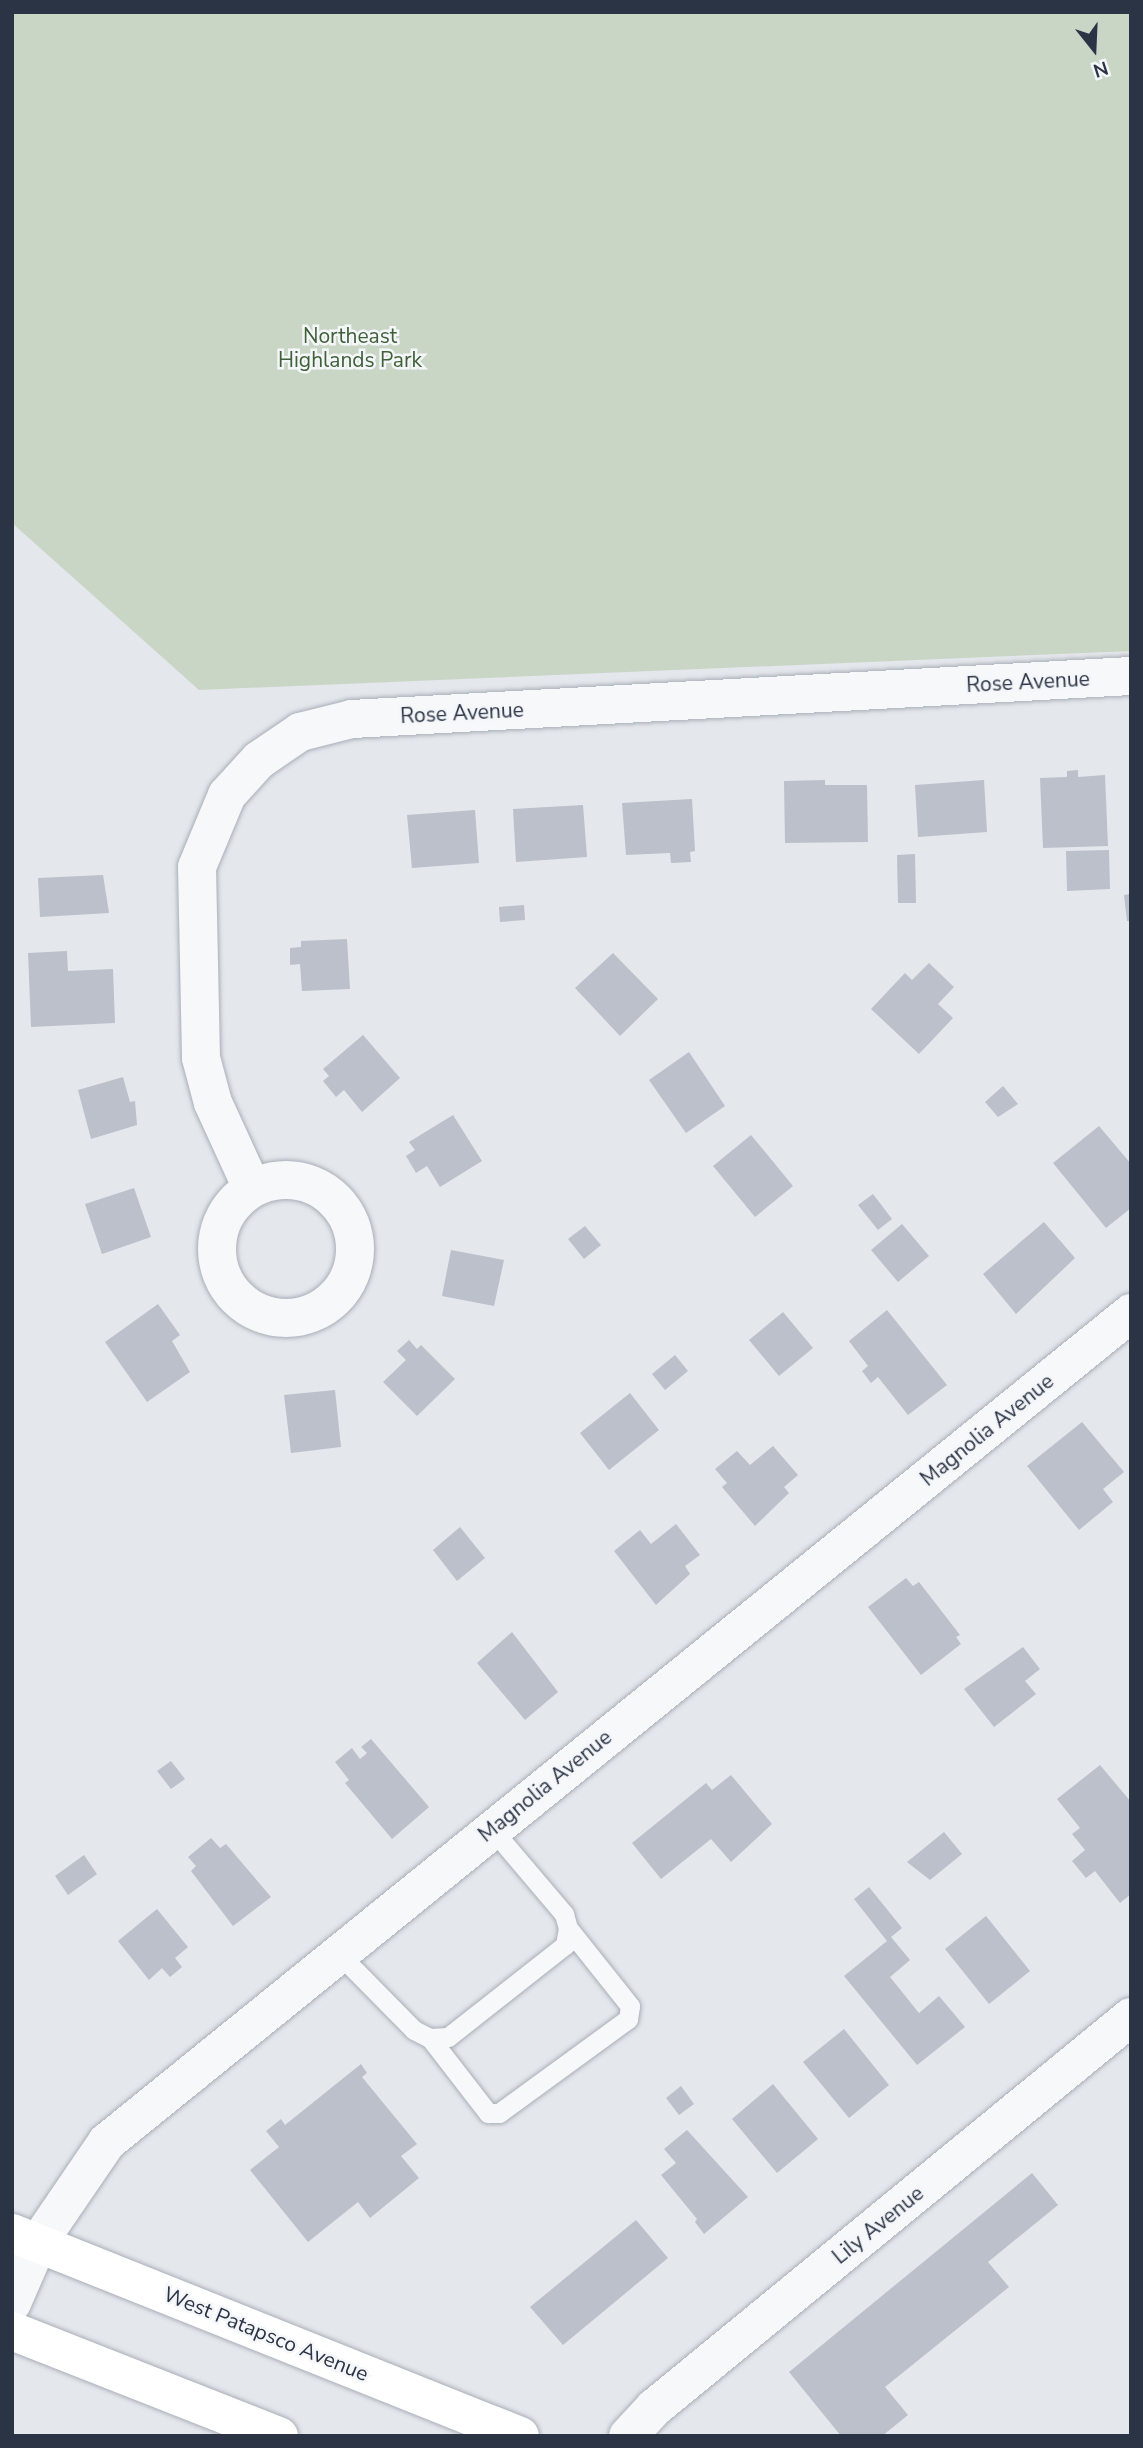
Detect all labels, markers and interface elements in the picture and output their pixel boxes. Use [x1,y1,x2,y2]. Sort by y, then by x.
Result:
north arrow [1059,14,1129,84]
text: N [1090,54,1111,84]
park label: Northeast Highlands Park [278,323,422,373]
street label: Rose Avenue [966,666,1090,698]
street label: Rose Avenue [400,697,524,729]
street label: Magnolia Avenue [915,1369,1059,1491]
street label: Magnolia Avenue [473,1725,617,1847]
street label: Lily Avenue [827,2181,929,2269]
street label: West Patapsco Avenue [160,2281,372,2387]

